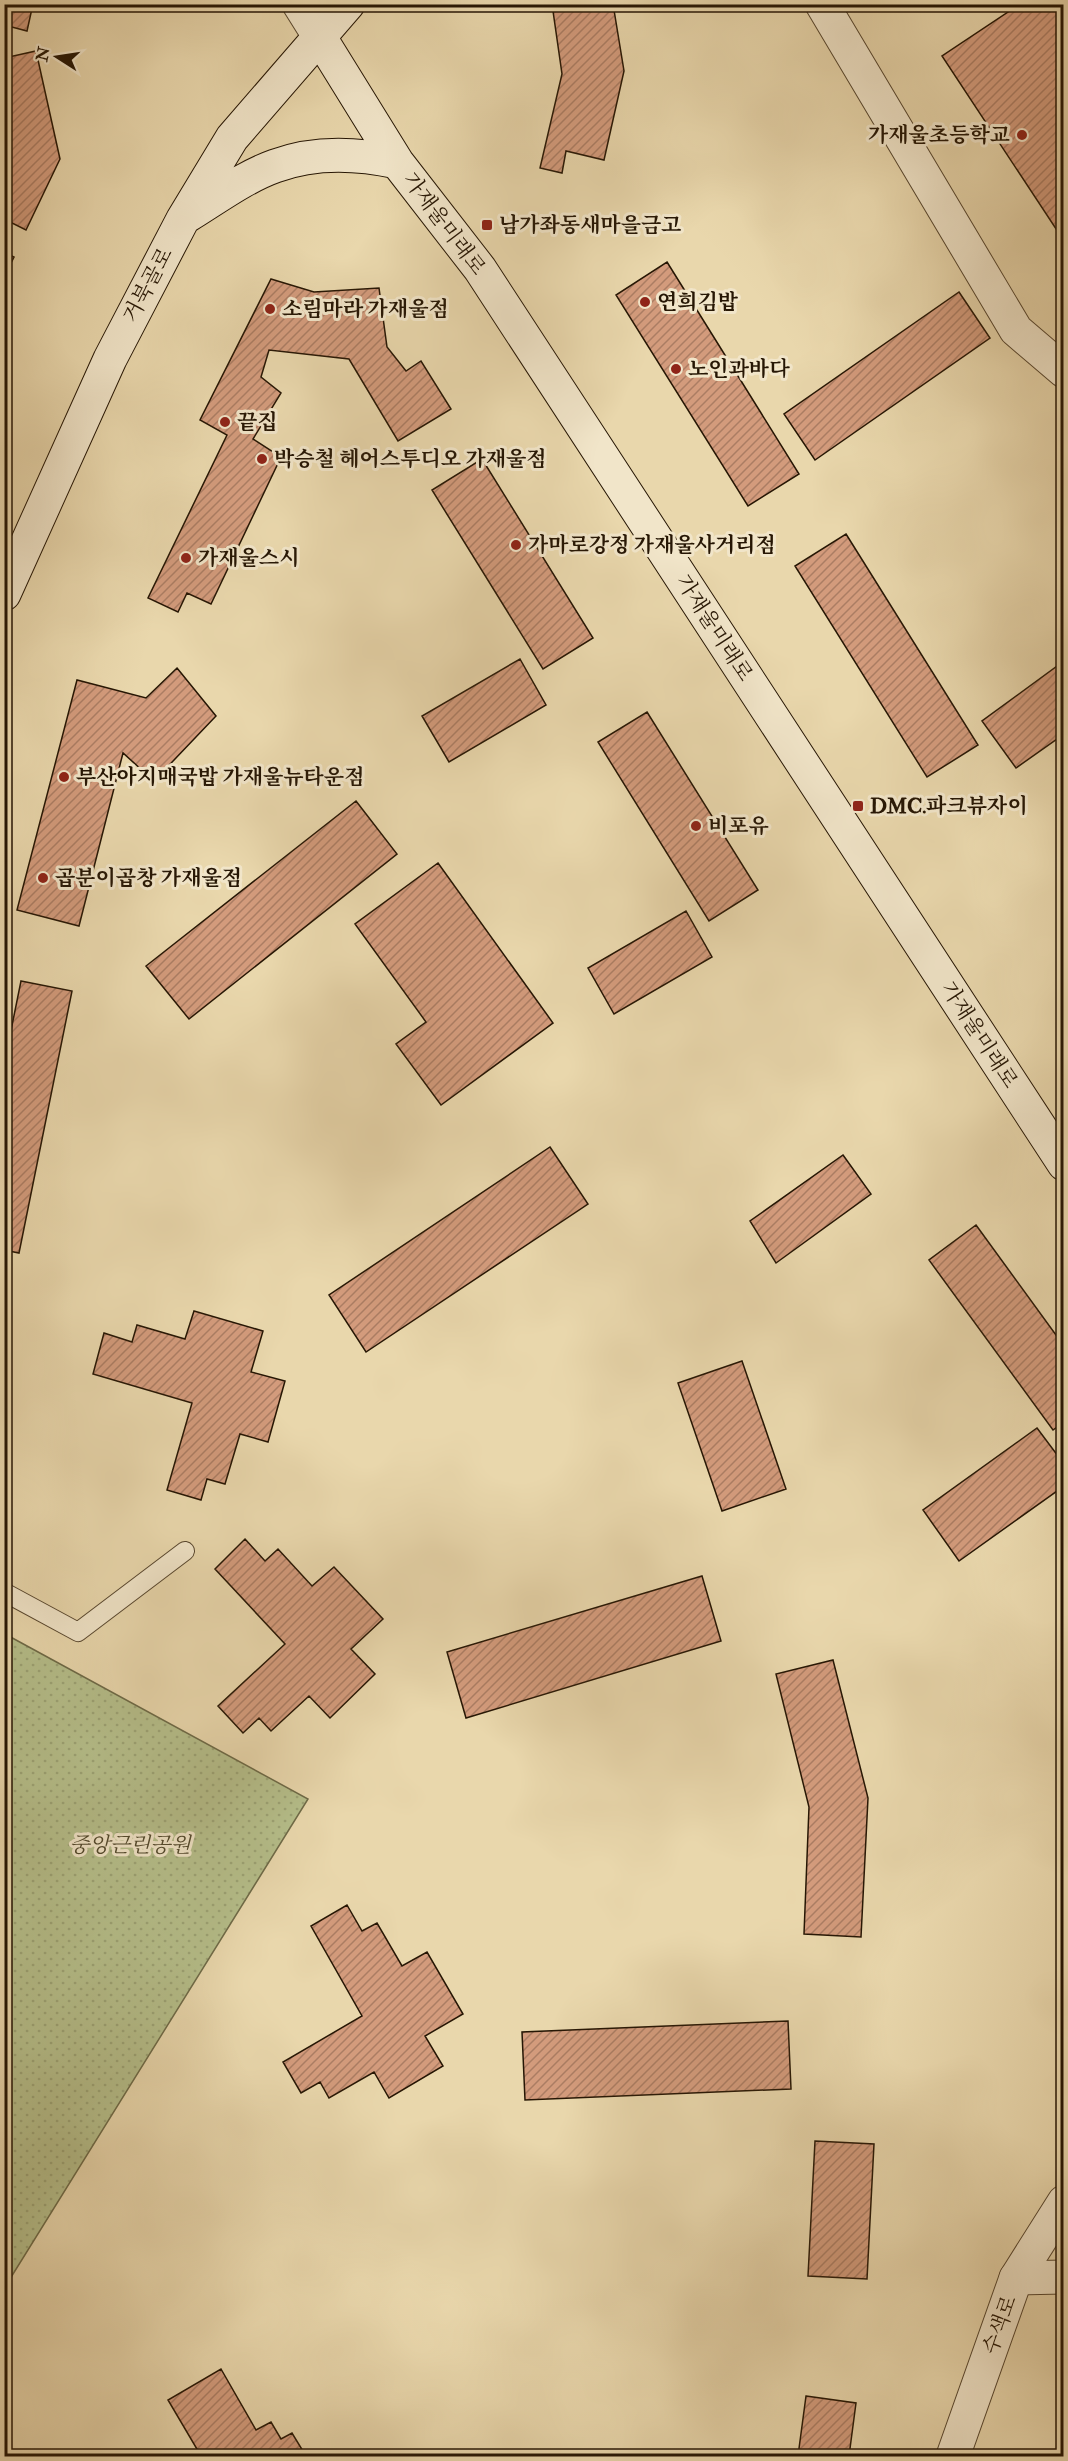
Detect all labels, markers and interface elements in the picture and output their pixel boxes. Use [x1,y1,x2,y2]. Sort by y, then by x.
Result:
north arrow [27,27,87,87]
text: N [32,44,55,64]
place label: 가재울초등학교 [868,122,1010,149]
marker: 가재울초등학교 [1015,128,1029,142]
street label: 가재울미래로 [397,167,491,281]
place label: 남가좌동새마을금고 [499,212,682,239]
marker: 남가좌동새마을금고 [480,218,494,232]
street label: 거북골로 [117,243,179,327]
place label: 연희김밥 [657,289,739,316]
marker: 연희김밥 [638,295,652,309]
place label: 소림마라 가재울점 [282,296,449,323]
marker: 소림마라 가재울점 [263,302,277,316]
place label: 노인과바다 [688,356,790,383]
marker: 노인과바다 [669,362,683,376]
place label: 끝집 [237,409,278,436]
marker: 끝집 [218,415,232,429]
place label: 박승철 헤어스투디오 가재울점 [274,446,547,473]
marker: 박승철 헤어스투디오 가재울점 [255,452,269,466]
place label: 가마로강정 가재울사거리점 [528,532,776,559]
marker: 가마로강정 가재울사거리점 [509,538,523,552]
place label: 가재울스시 [198,545,299,572]
marker: 가재울스시 [179,551,193,565]
street label: 가재울미래로 [670,570,758,686]
place label: 부산아지매국밥 가재울뉴타운점 [76,764,364,791]
marker: 부산아지매국밥 가재울뉴타운점 [57,770,71,784]
place label: DMC.파크뷰자이 [870,793,1028,820]
marker: DMC.파크뷰자이 [851,799,865,813]
place label: 비포유 [708,813,769,840]
marker: 비포유 [689,819,703,833]
place label: 곱분이곱창 가재울점 [55,865,242,892]
marker: 곱분이곱창 가재울점 [36,871,50,885]
street label: 가재울미래로 [935,977,1023,1093]
park label: 중앙근린공원 [69,1832,193,1859]
street label: 수색로 [977,2292,1023,2358]

